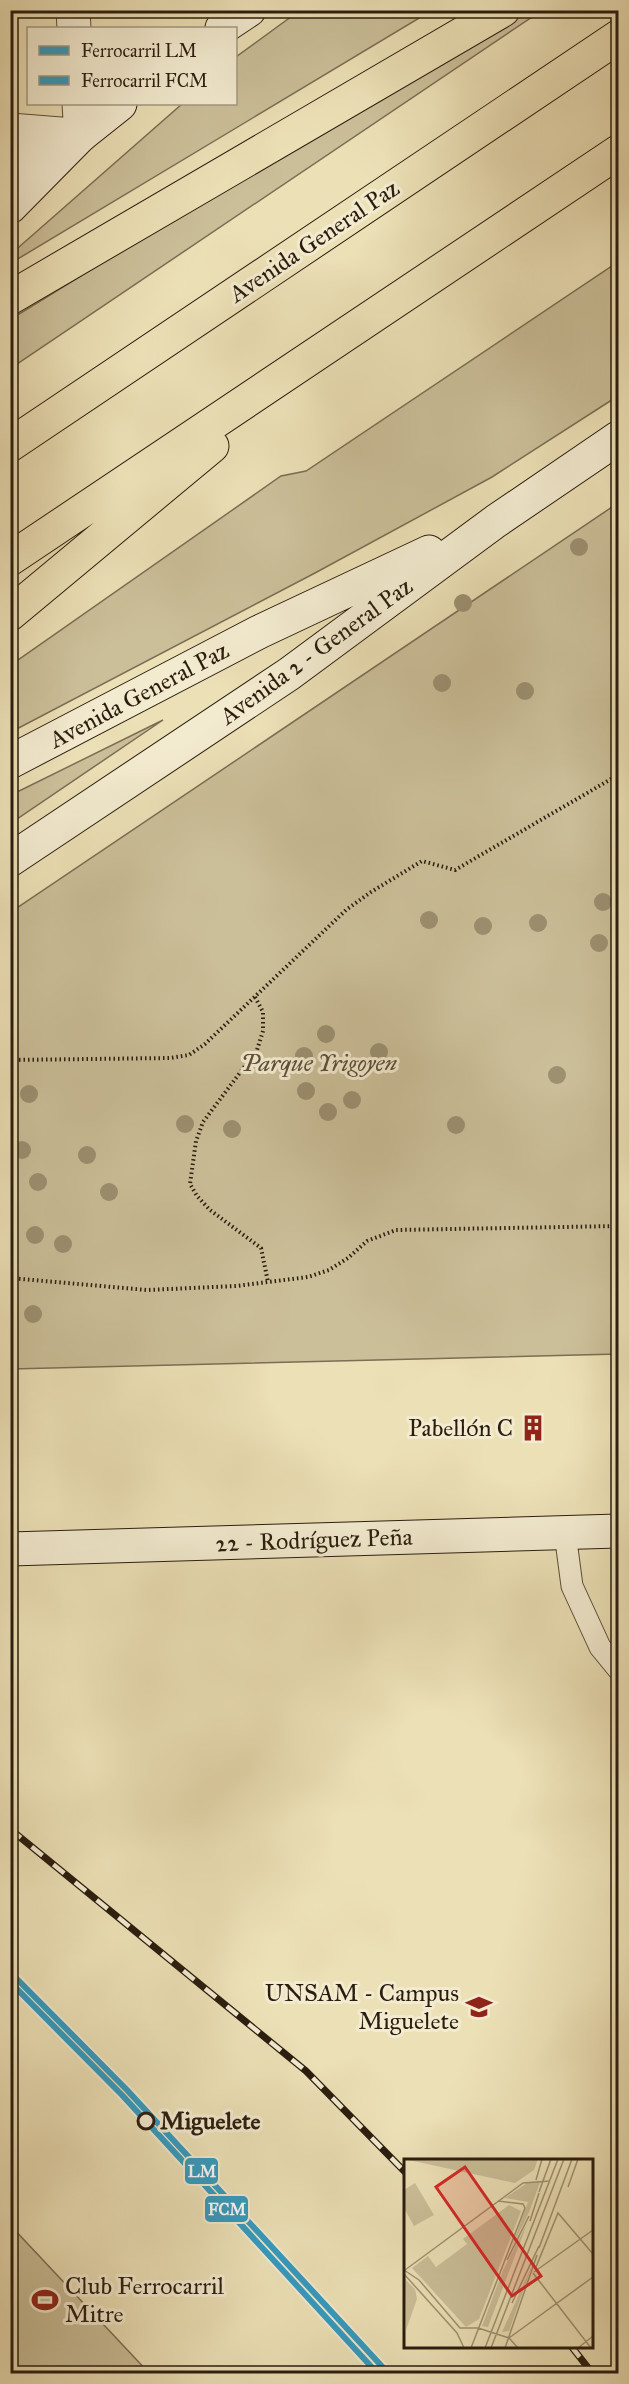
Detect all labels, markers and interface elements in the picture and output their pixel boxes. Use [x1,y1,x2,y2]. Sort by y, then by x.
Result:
legend [27,27,237,105]
text: Ferrocarril LM [81,40,197,62]
text: Ferrocarril FCM [81,70,207,92]
street label: Avenida General Paz [222,173,405,310]
street label: Avenida 2 - General Paz [213,571,418,732]
street label: Avenida General Paz [43,635,234,755]
park label: Parque Yrigoyen [241,1048,397,1078]
place label: Pabellón C [408,1413,513,1443]
building icon: Pabellón C [518,1413,548,1443]
street label: 22 - Rodríguez Peña [215,1522,414,1558]
place label: UNSAM - Campus Miguelete [265,1978,459,2036]
school or university icon: UNSAM - Campus Miguelete [464,1992,494,2022]
place label: Miguelete [160,2106,260,2136]
marker: Miguelete [137,2112,155,2130]
line badge: LM [184,2157,219,2185]
inset map [404,2159,593,2348]
text: LM [188,2162,217,2181]
line badge: FCM [204,2195,249,2223]
text: FCM [208,2200,246,2219]
place label: Club Ferrocarril Mitre [65,2271,224,2329]
sports icon: Club Ferrocarril Mitre [30,2285,60,2315]

